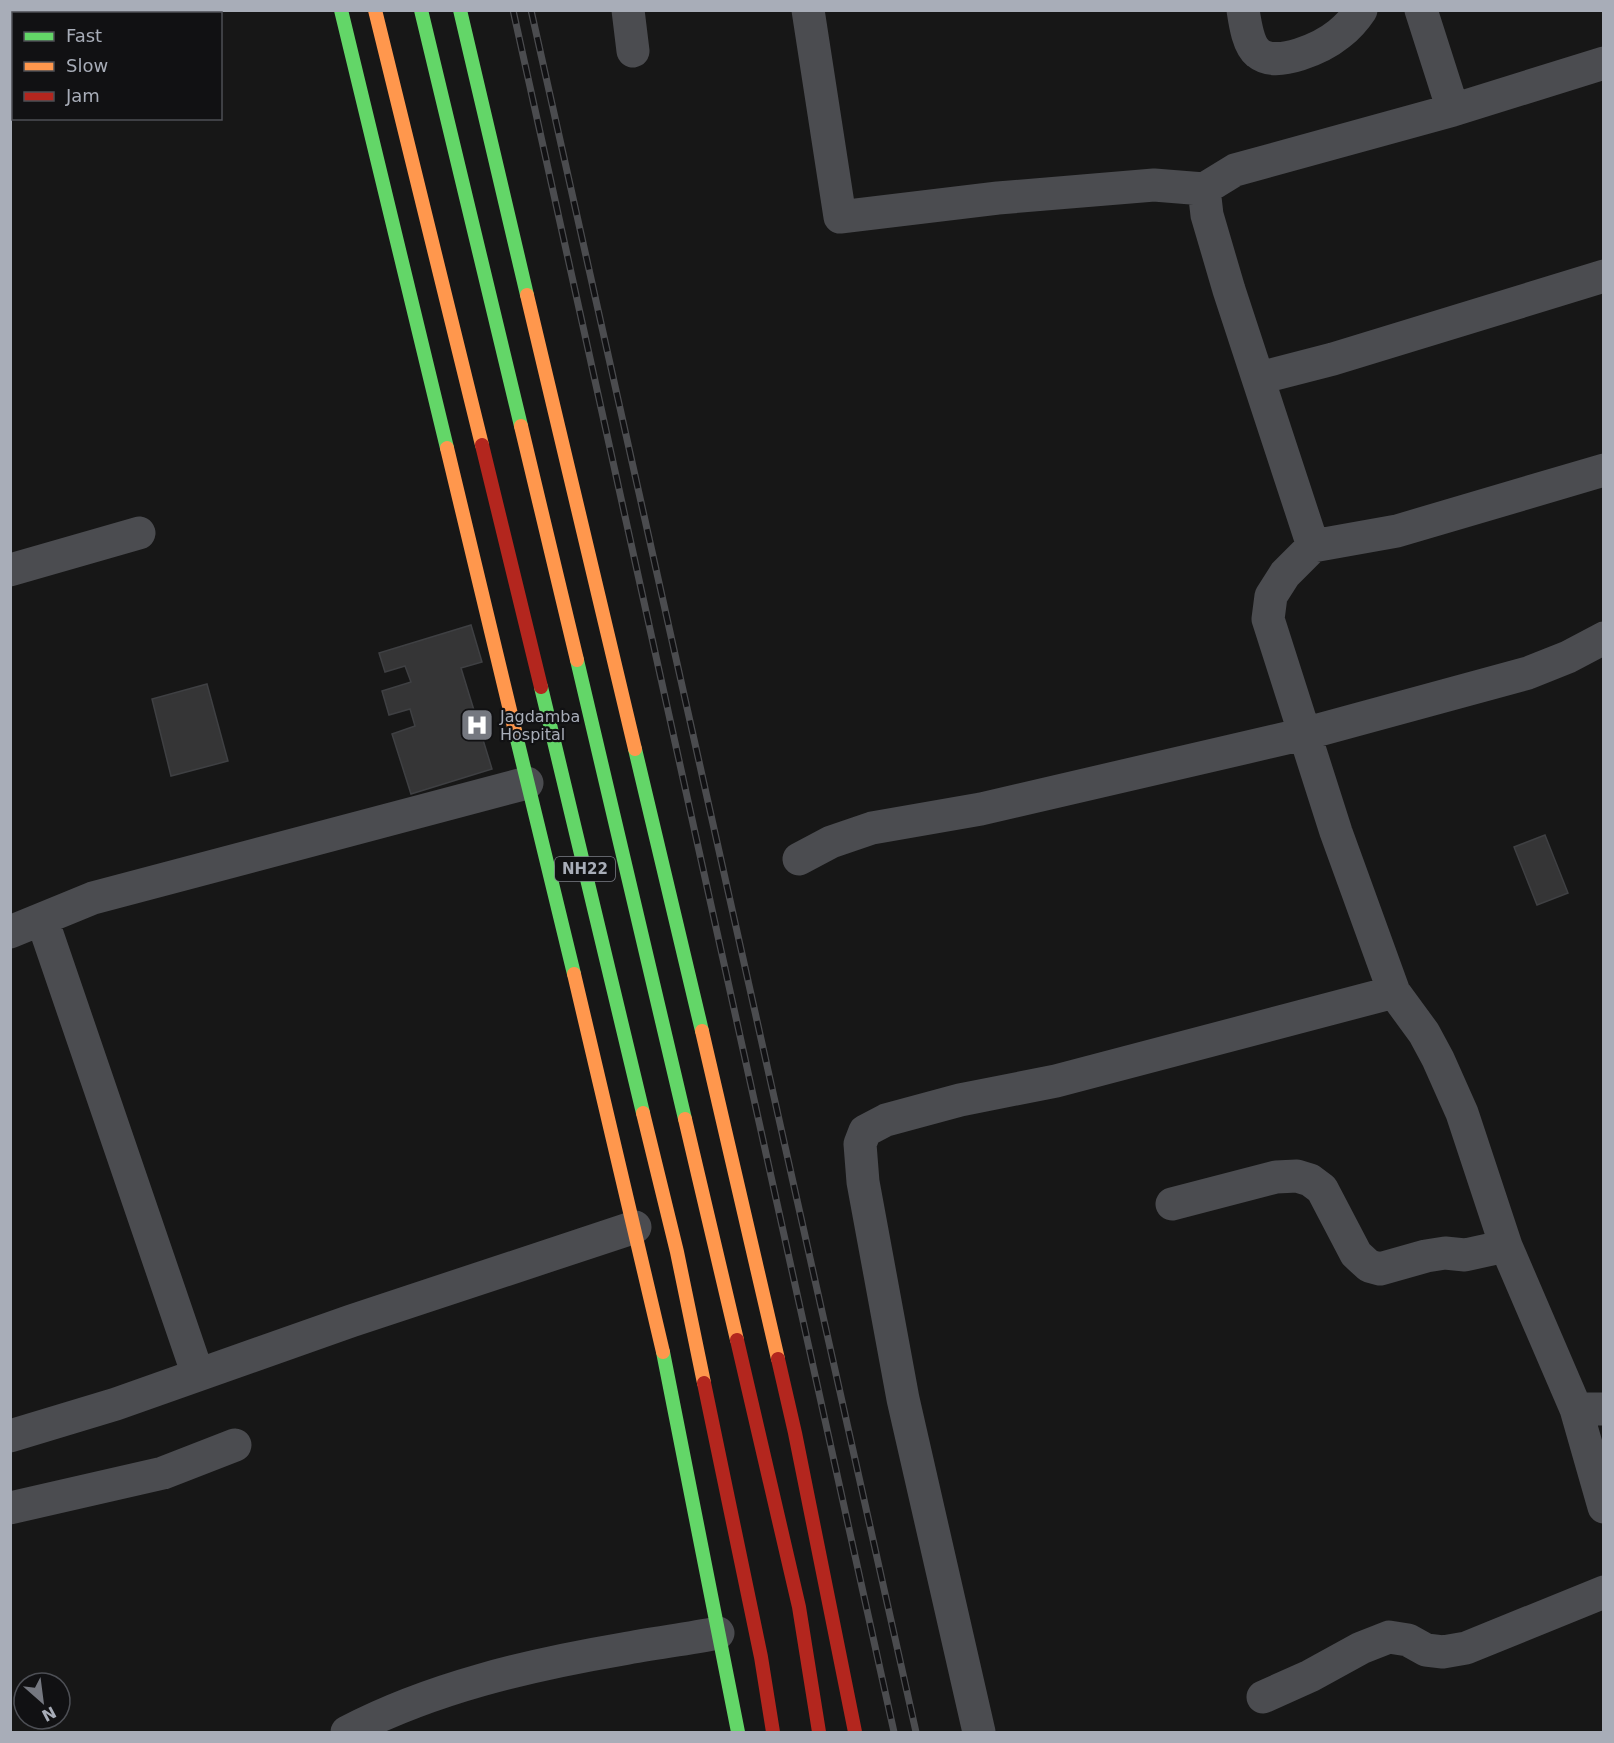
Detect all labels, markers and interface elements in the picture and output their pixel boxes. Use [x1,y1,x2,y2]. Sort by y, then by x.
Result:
legend [12,12,222,120]
text: Fast [66,25,102,46]
text: Slow [66,55,108,76]
text: Jam [65,85,100,106]
hospital icon: Jagdamba Hospital [459,707,495,743]
place label: Jagdamba Hospital [499,707,580,744]
road number: NH22 [555,857,615,881]
north arrow [12,1671,72,1731]
text: N [38,1702,59,1725]

